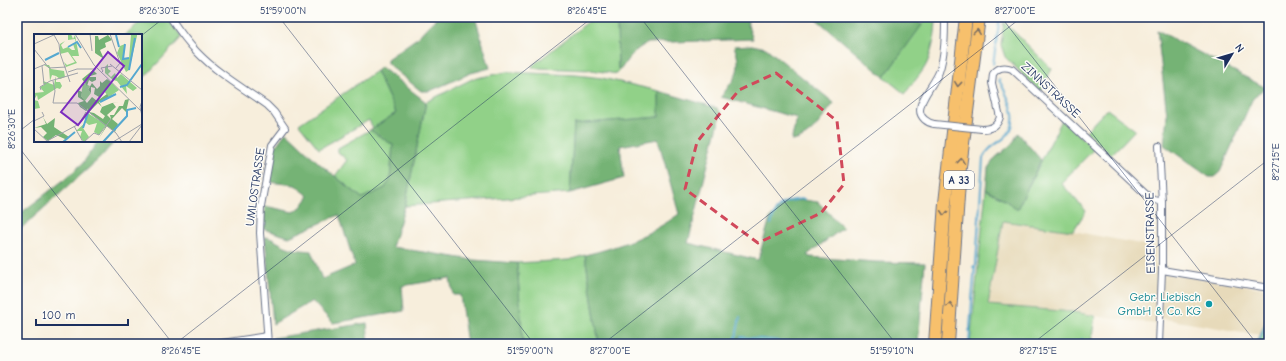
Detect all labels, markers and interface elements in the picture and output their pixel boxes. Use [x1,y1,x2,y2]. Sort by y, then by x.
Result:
text: 8°26'30"E [139,5,179,17]
text: 51°59'00"N [260,5,306,17]
text: 8°26'45"E [567,5,607,17]
text: 8°27'00"E [995,5,1035,17]
one-way arrow [972,29,981,36]
inset map [34,34,142,142]
north arrow [1212,34,1252,74]
text: N [1232,41,1247,55]
street label: ZINNSTRASSE [1019,59,1083,121]
one-way arrow [954,81,963,87]
text: 8°26'30"E [6,109,18,149]
text: 8°27'15"E [1270,143,1282,181]
street label: UMLOSTRASSE [243,147,267,227]
one-way arrow [956,158,965,165]
road number: A 33 [944,171,974,189]
street label: EISENSTRASSE [1142,192,1158,274]
one-way arrow [939,210,948,216]
place label: Gebr. Liebisch GmbH & Co. KG [1118,290,1201,318]
marker: Gebr. Liebisch GmbH & Co. KG [1204,299,1214,309]
scale bar [36,301,128,327]
one-way arrow [946,302,955,308]
text: 100 m [42,308,75,322]
text: 8°26'45"E [161,345,201,357]
text: 51°59'00"N [507,345,553,357]
text: 8°27'00"E [590,345,630,357]
text: 51°59'10"N [870,345,914,357]
text: 8°27'15"E [1019,345,1057,357]

